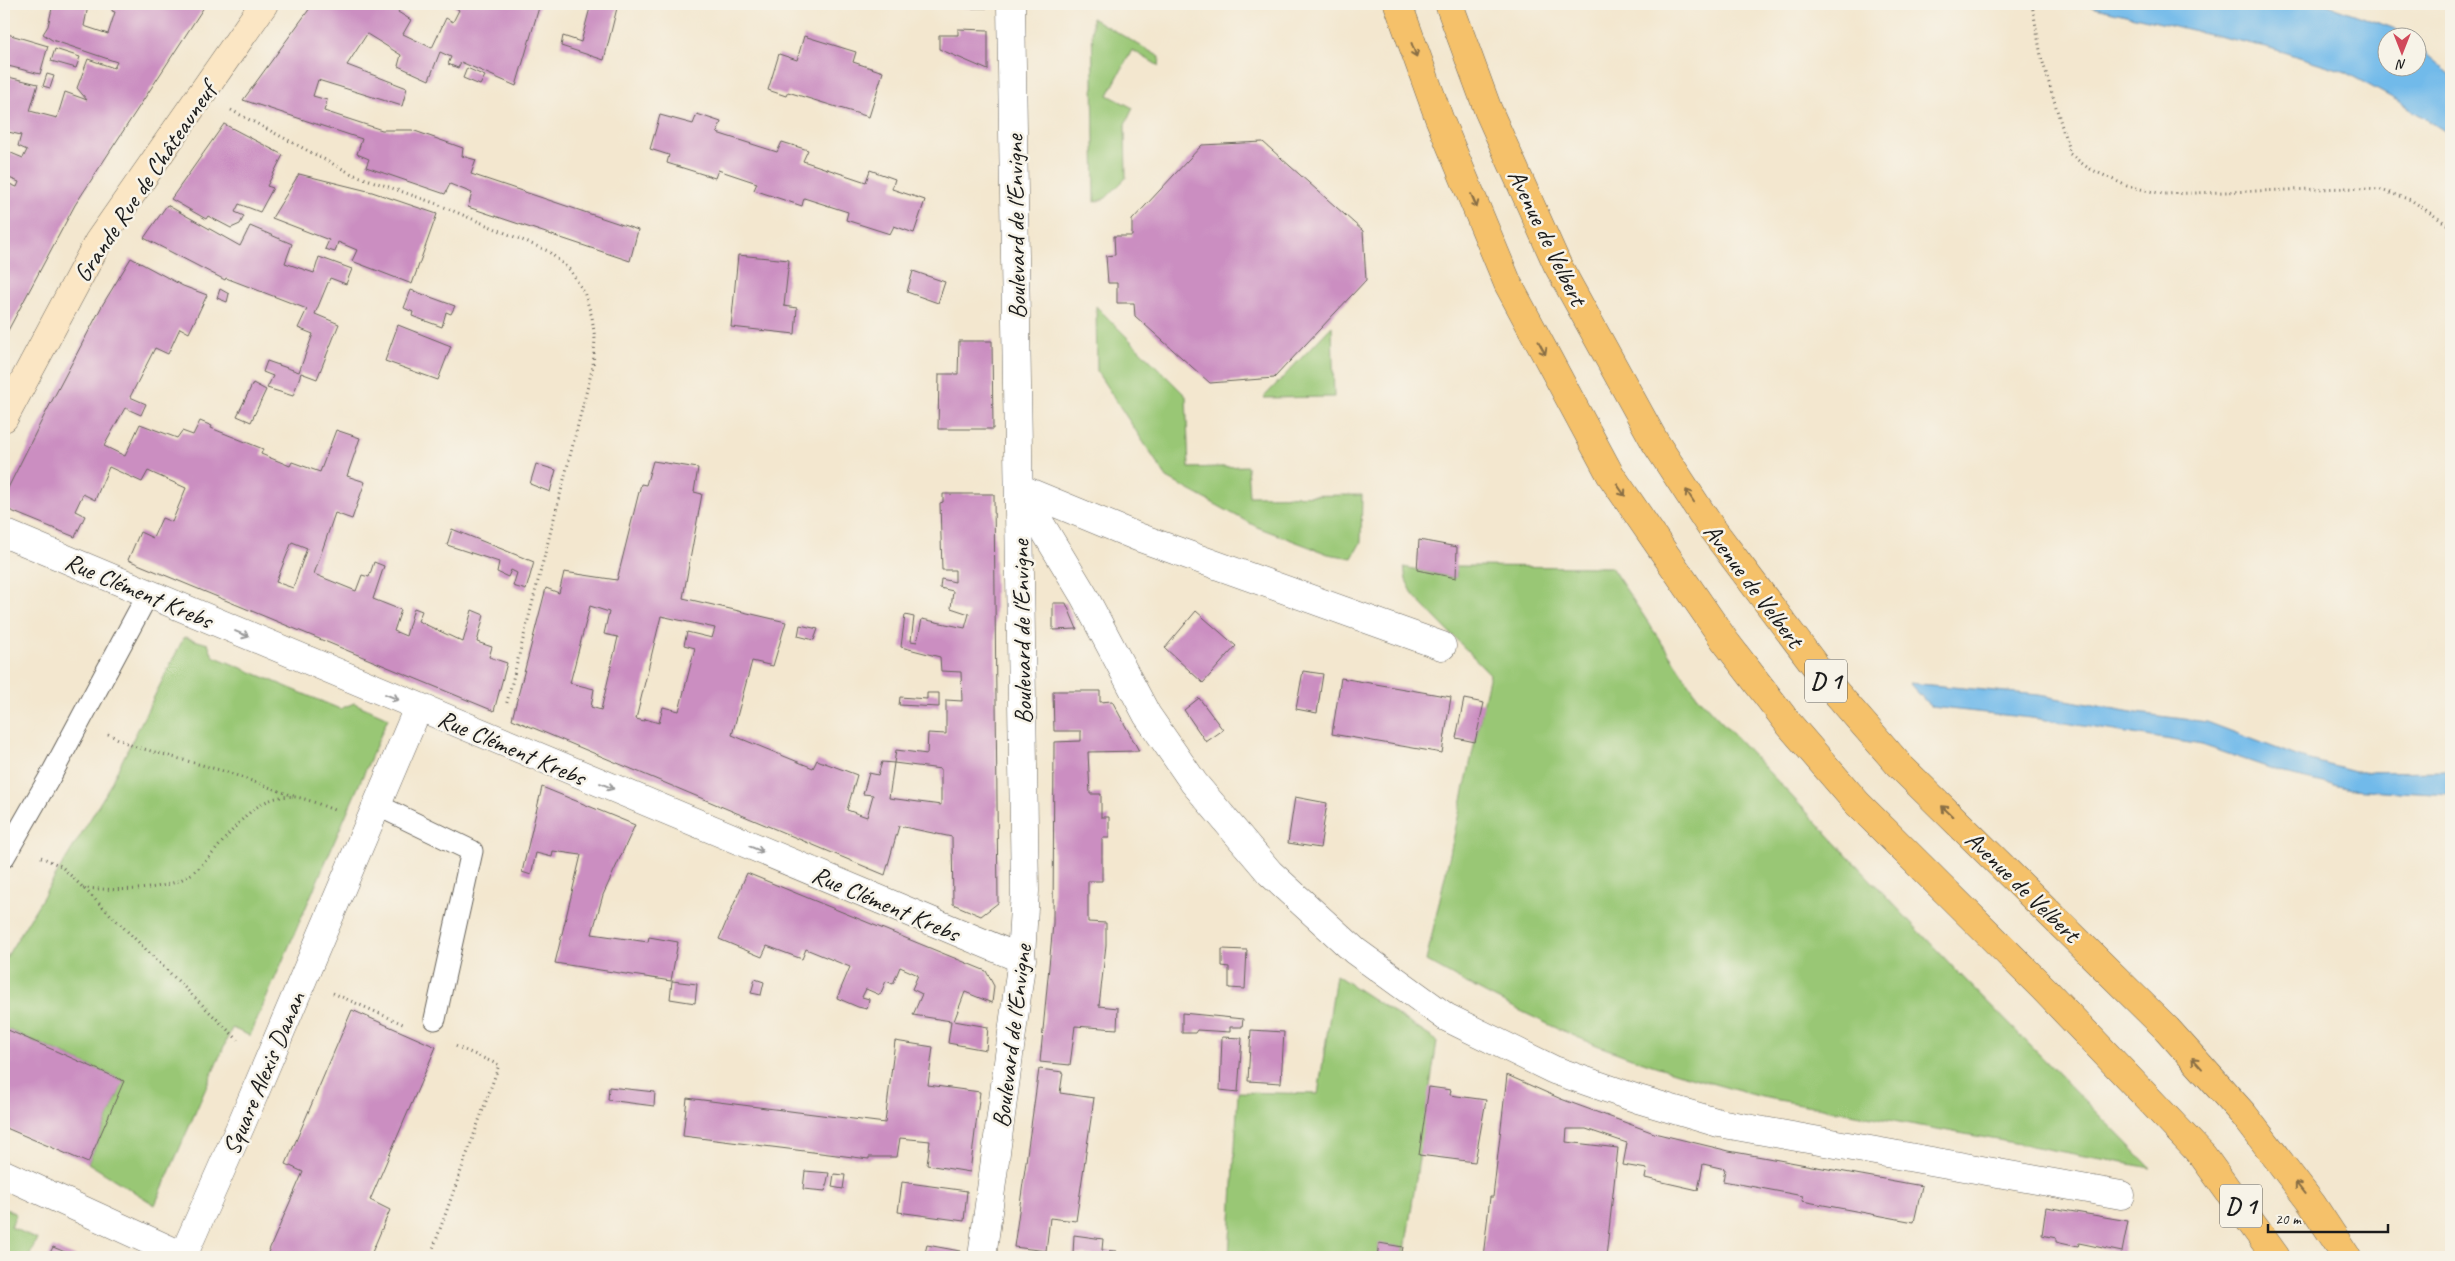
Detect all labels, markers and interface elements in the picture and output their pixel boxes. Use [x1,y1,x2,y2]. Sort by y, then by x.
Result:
north arrow [2378,28,2428,78]
one-way arrow [1410,41,1420,57]
text: N [2395,56,2406,73]
street label: Grande Rue de Châteauneuf [66,72,227,288]
street label: Boulevard de l'Envigne [998,133,1034,319]
street label: Avenue de Velbert [1500,164,1595,313]
one-way arrow [1469,193,1479,208]
one-way arrow [1538,340,1548,355]
one-way arrow [1616,483,1626,497]
one-way arrow [1685,489,1695,503]
street label: Avenue de Velbert [1696,517,1812,656]
street label: Boulevard de l'Envigne [1004,538,1040,724]
street label: Rue Clément Krebs [60,545,219,637]
one-way arrow [234,629,249,639]
road number: D 1 [1805,659,1847,702]
one-way arrow [384,692,399,702]
street label: Rue Clément Krebs [433,702,592,794]
one-way arrow [599,783,614,792]
one-way arrow [1940,805,1953,817]
street label: Avenue de Velbert [1958,824,2088,951]
one-way arrow [748,845,764,854]
street label: Rue Clément Krebs [807,858,966,950]
street label: Boulevard de l'Envigne [985,941,1039,1130]
street label: Square Alexis Danan [215,986,313,1160]
one-way arrow [2191,1056,2203,1069]
one-way arrow [2295,1181,2305,1195]
road number: D 1 [2220,1184,2262,1228]
scale bar [2268,1201,2388,1233]
text: 20 m [2275,1210,2302,1229]

